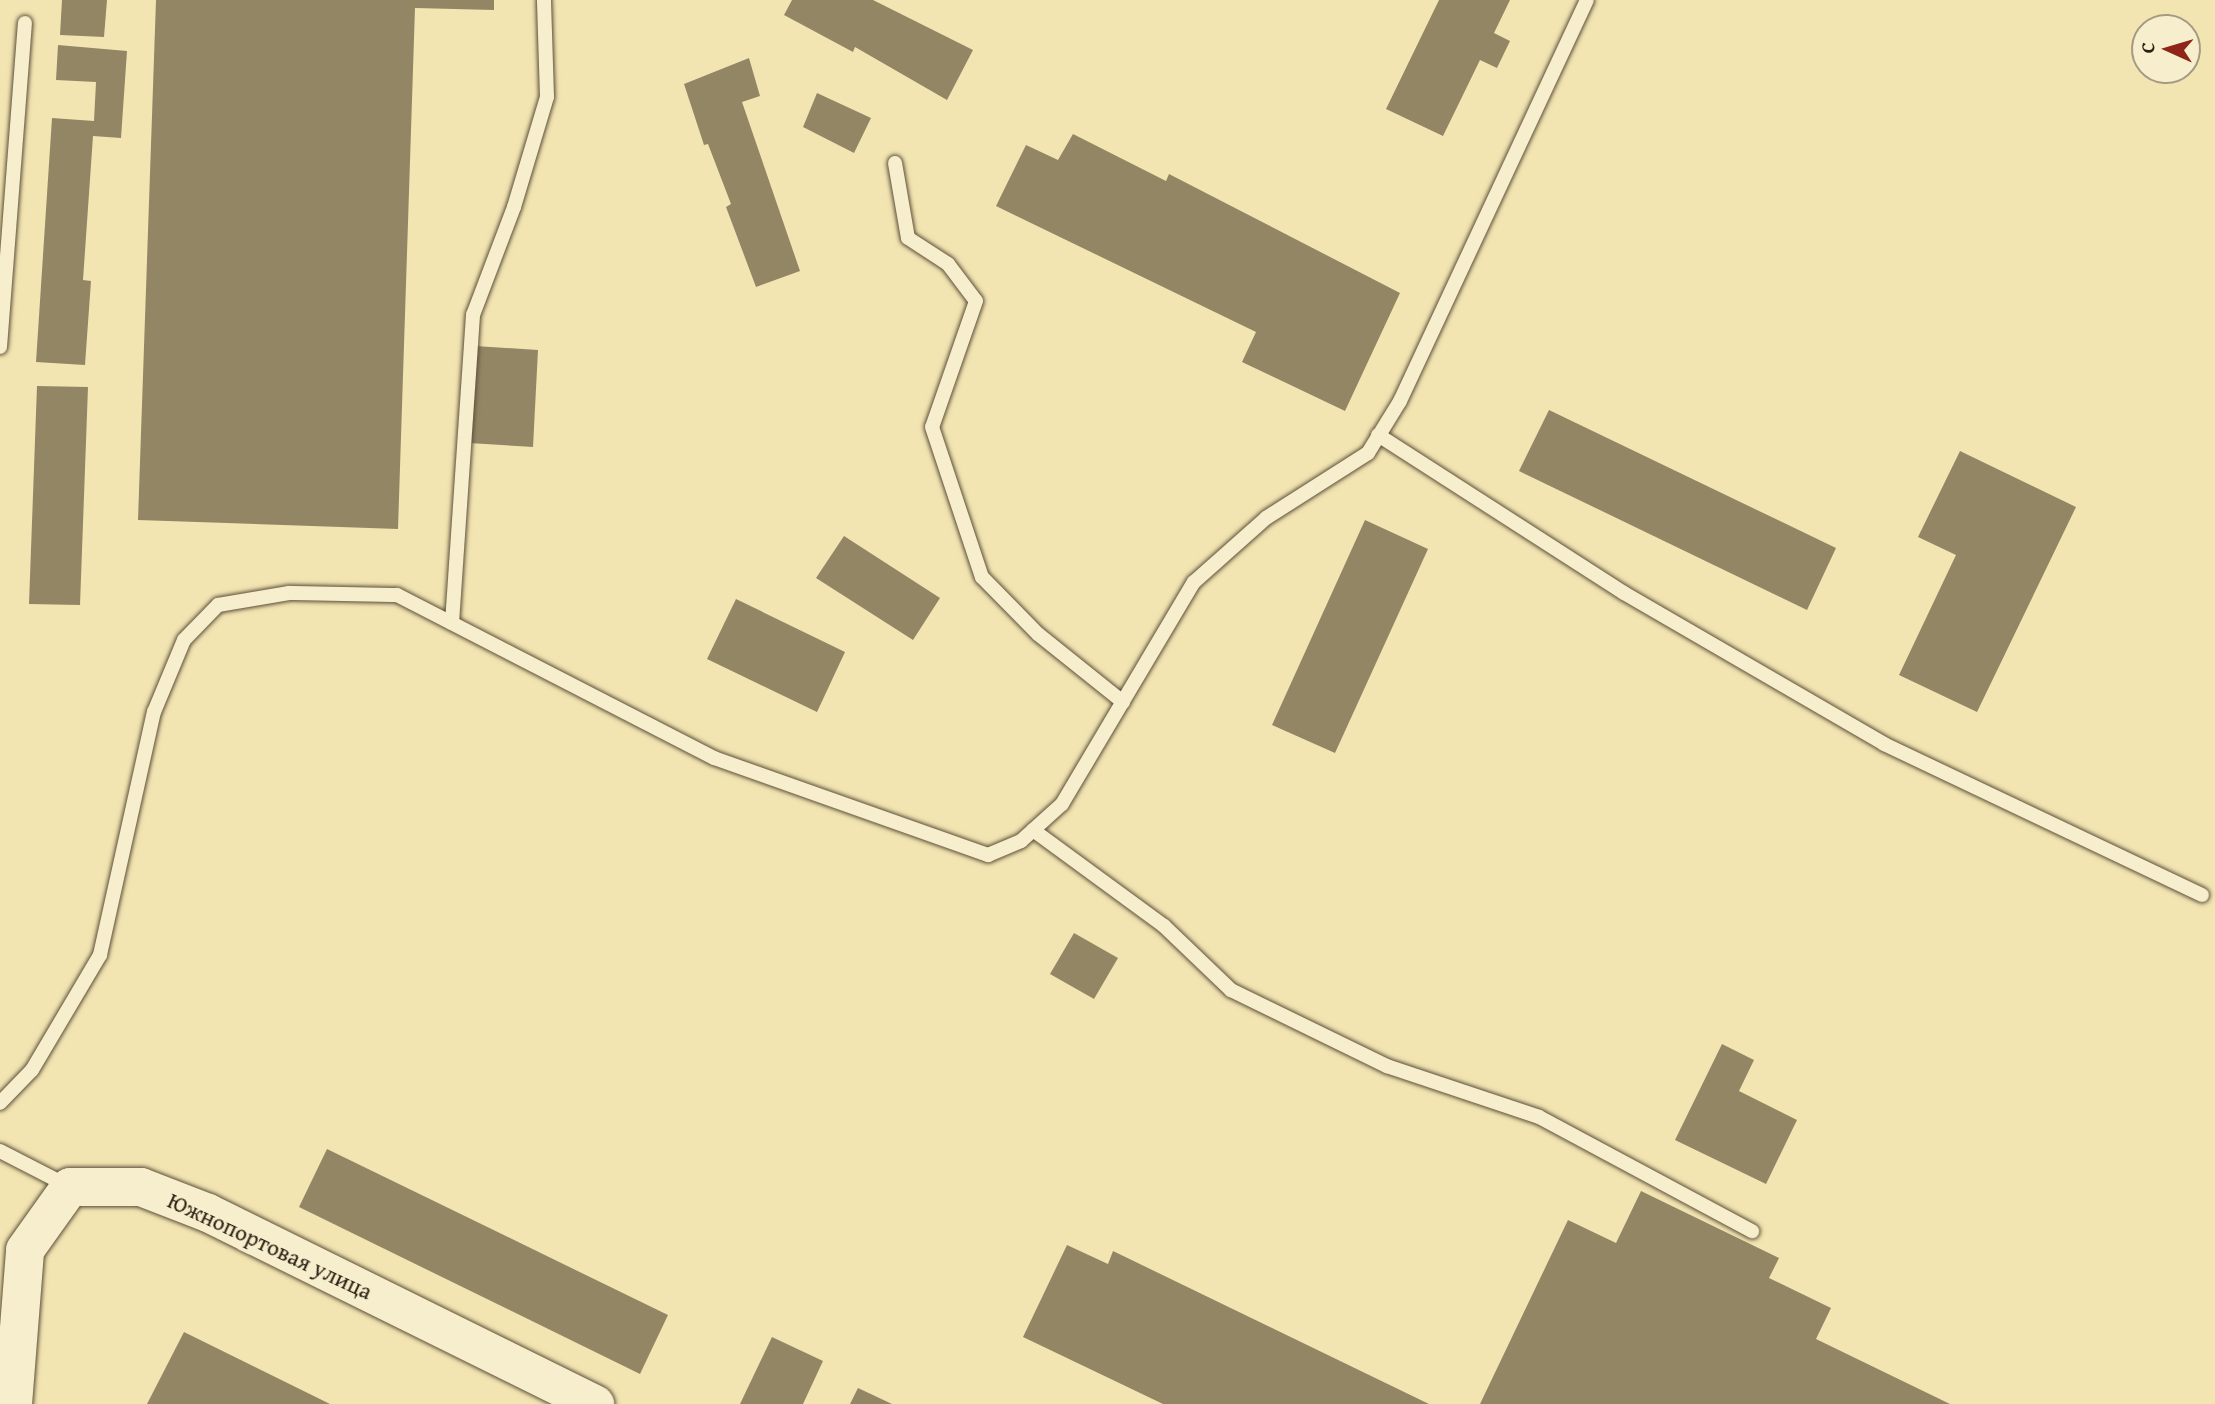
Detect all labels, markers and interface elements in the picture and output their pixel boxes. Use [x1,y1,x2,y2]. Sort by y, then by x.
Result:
north arrow [2131,14,2201,84]
text: С [2133,41,2161,54]
street label: Южнопортовая улица [163,1186,377,1306]

